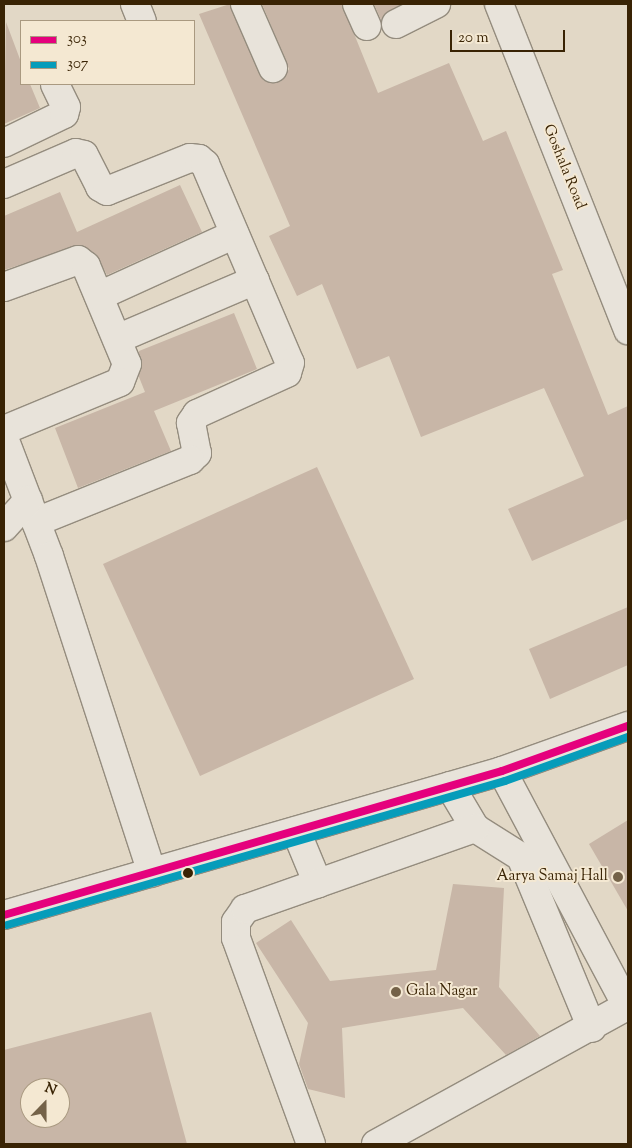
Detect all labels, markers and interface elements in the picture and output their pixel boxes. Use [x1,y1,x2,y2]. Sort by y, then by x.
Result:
legend [20,20,195,85]
scale bar [452,20,567,52]
text: 20 m [458,28,489,49]
text: 303 [67,29,87,50]
text: 307 [67,54,88,75]
street label: Goshala Road [539,122,589,212]
unlabelled marker [183,868,193,878]
place label: Aarya Samaj Hall [496,868,608,886]
marker: Aarya Samaj Hall [612,871,624,883]
place label: Gala Nagar [406,983,478,1001]
marker: Gala Nagar [390,986,402,998]
north arrow [20,1078,70,1128]
text: N [41,1079,59,1101]

